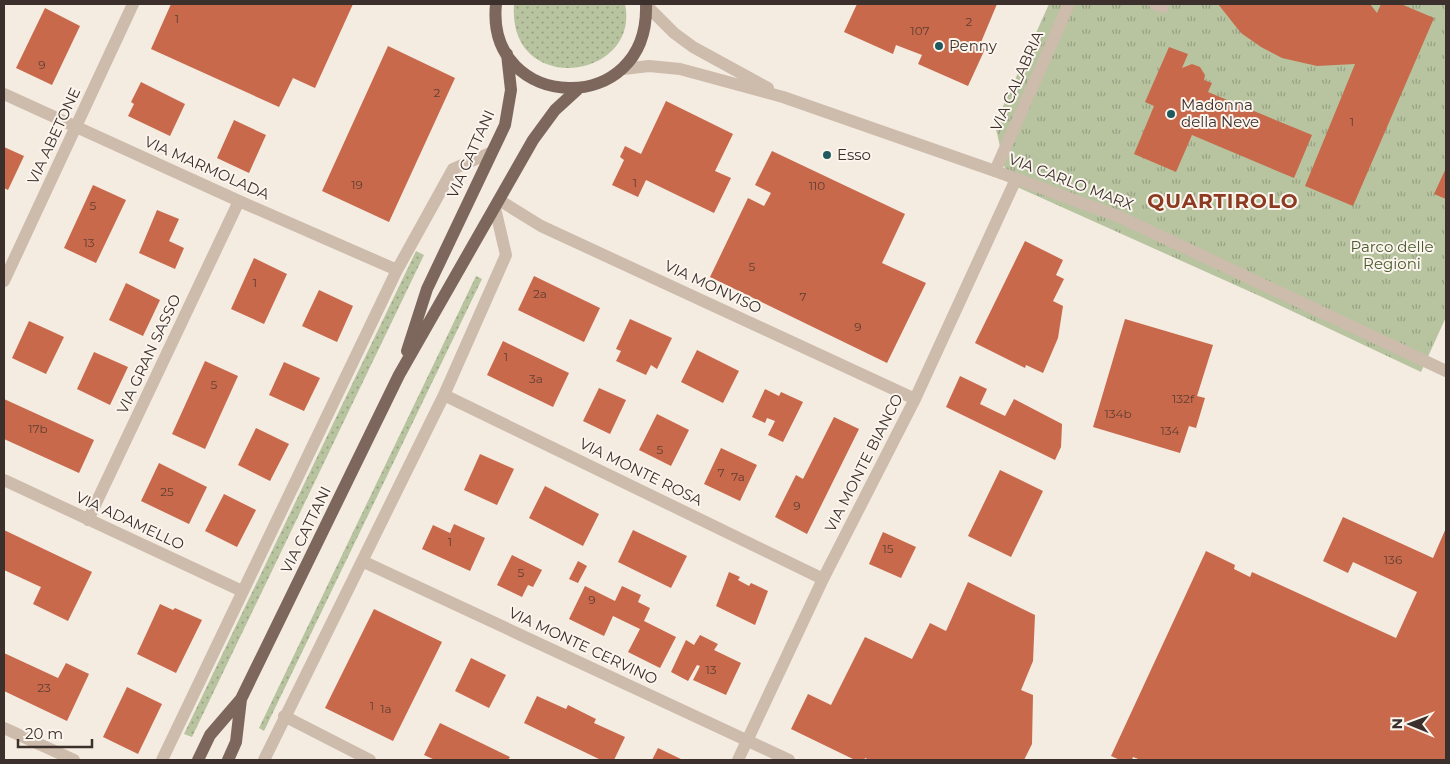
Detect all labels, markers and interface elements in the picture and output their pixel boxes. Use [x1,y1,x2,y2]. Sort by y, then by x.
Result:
house number: 1 [175,11,179,26]
house number: 2 [966,14,973,29]
house number: 107 [910,23,930,38]
street label: VIA CALABRIA [986,28,1047,134]
place label: Penny [949,36,998,55]
marker: Penny [933,40,945,52]
house number: 9 [38,57,46,72]
street label: VIA ABETONE [23,84,84,187]
house number: 2 [434,85,441,100]
place label: Madonna della Neve [1181,95,1259,131]
street label: VIA CATTANI [443,107,498,201]
marker: Madonna della Neve [1165,108,1177,120]
house number: 1 [1350,114,1354,129]
street label: VIA MARMOLADA [142,131,273,204]
place label: Esso [837,145,871,164]
marker: Esso [821,149,833,161]
street label: VIA CARLO MARX [1006,149,1136,214]
house number: 1 [633,175,637,190]
house number: 19 [351,177,363,192]
house number: 110 [809,178,825,193]
district label: QUARTIROLO [1147,189,1299,213]
house number: 5 [90,198,97,213]
house number: 13 [83,235,95,250]
park label: Parco delle Regioni [1350,237,1434,273]
street label: VIA MONVISO [662,256,765,317]
house number: 5 [749,259,756,274]
house number: 1 [253,275,257,290]
house number: 2a [533,286,547,301]
house number: 7 [799,289,807,304]
street label: VIA GRAN SASSO [113,291,185,417]
house number: 9 [854,319,862,334]
house number: 1 [504,349,508,364]
house number: 3a [529,371,543,386]
house number: 5 [211,377,218,392]
street label: VIA MONTE BIANCO [820,390,907,535]
house number: 132f [1172,391,1195,406]
house number: 134b [1104,406,1132,421]
house number: 17b [28,421,48,436]
house number: 134 [1160,423,1180,438]
street label: VIA MONTE ROSA [577,434,706,510]
house number: 5 [657,442,664,457]
house number: 7 [717,465,725,480]
house number: 7a [731,469,745,484]
street label: VIA CATTANI [276,483,335,576]
house number: 25 [160,484,174,499]
street label: VIA ADAMELLO [73,487,188,554]
house number: 9 [793,498,801,513]
house number: 1 [448,534,452,549]
house number: 15 [882,541,894,556]
house number: 136 [1384,552,1402,567]
house number: 5 [518,565,525,580]
house number: 9 [588,592,596,607]
street label: VIA MONTE CERVINO [506,603,661,688]
house number: 13 [705,662,717,677]
house number: 23 [37,680,51,695]
house number: 1 [370,698,374,713]
north arrow [1385,699,1435,749]
house number: 1a [380,701,392,716]
scale bar [18,716,91,748]
text: N [1388,718,1406,730]
text: 20 m [25,724,63,743]

